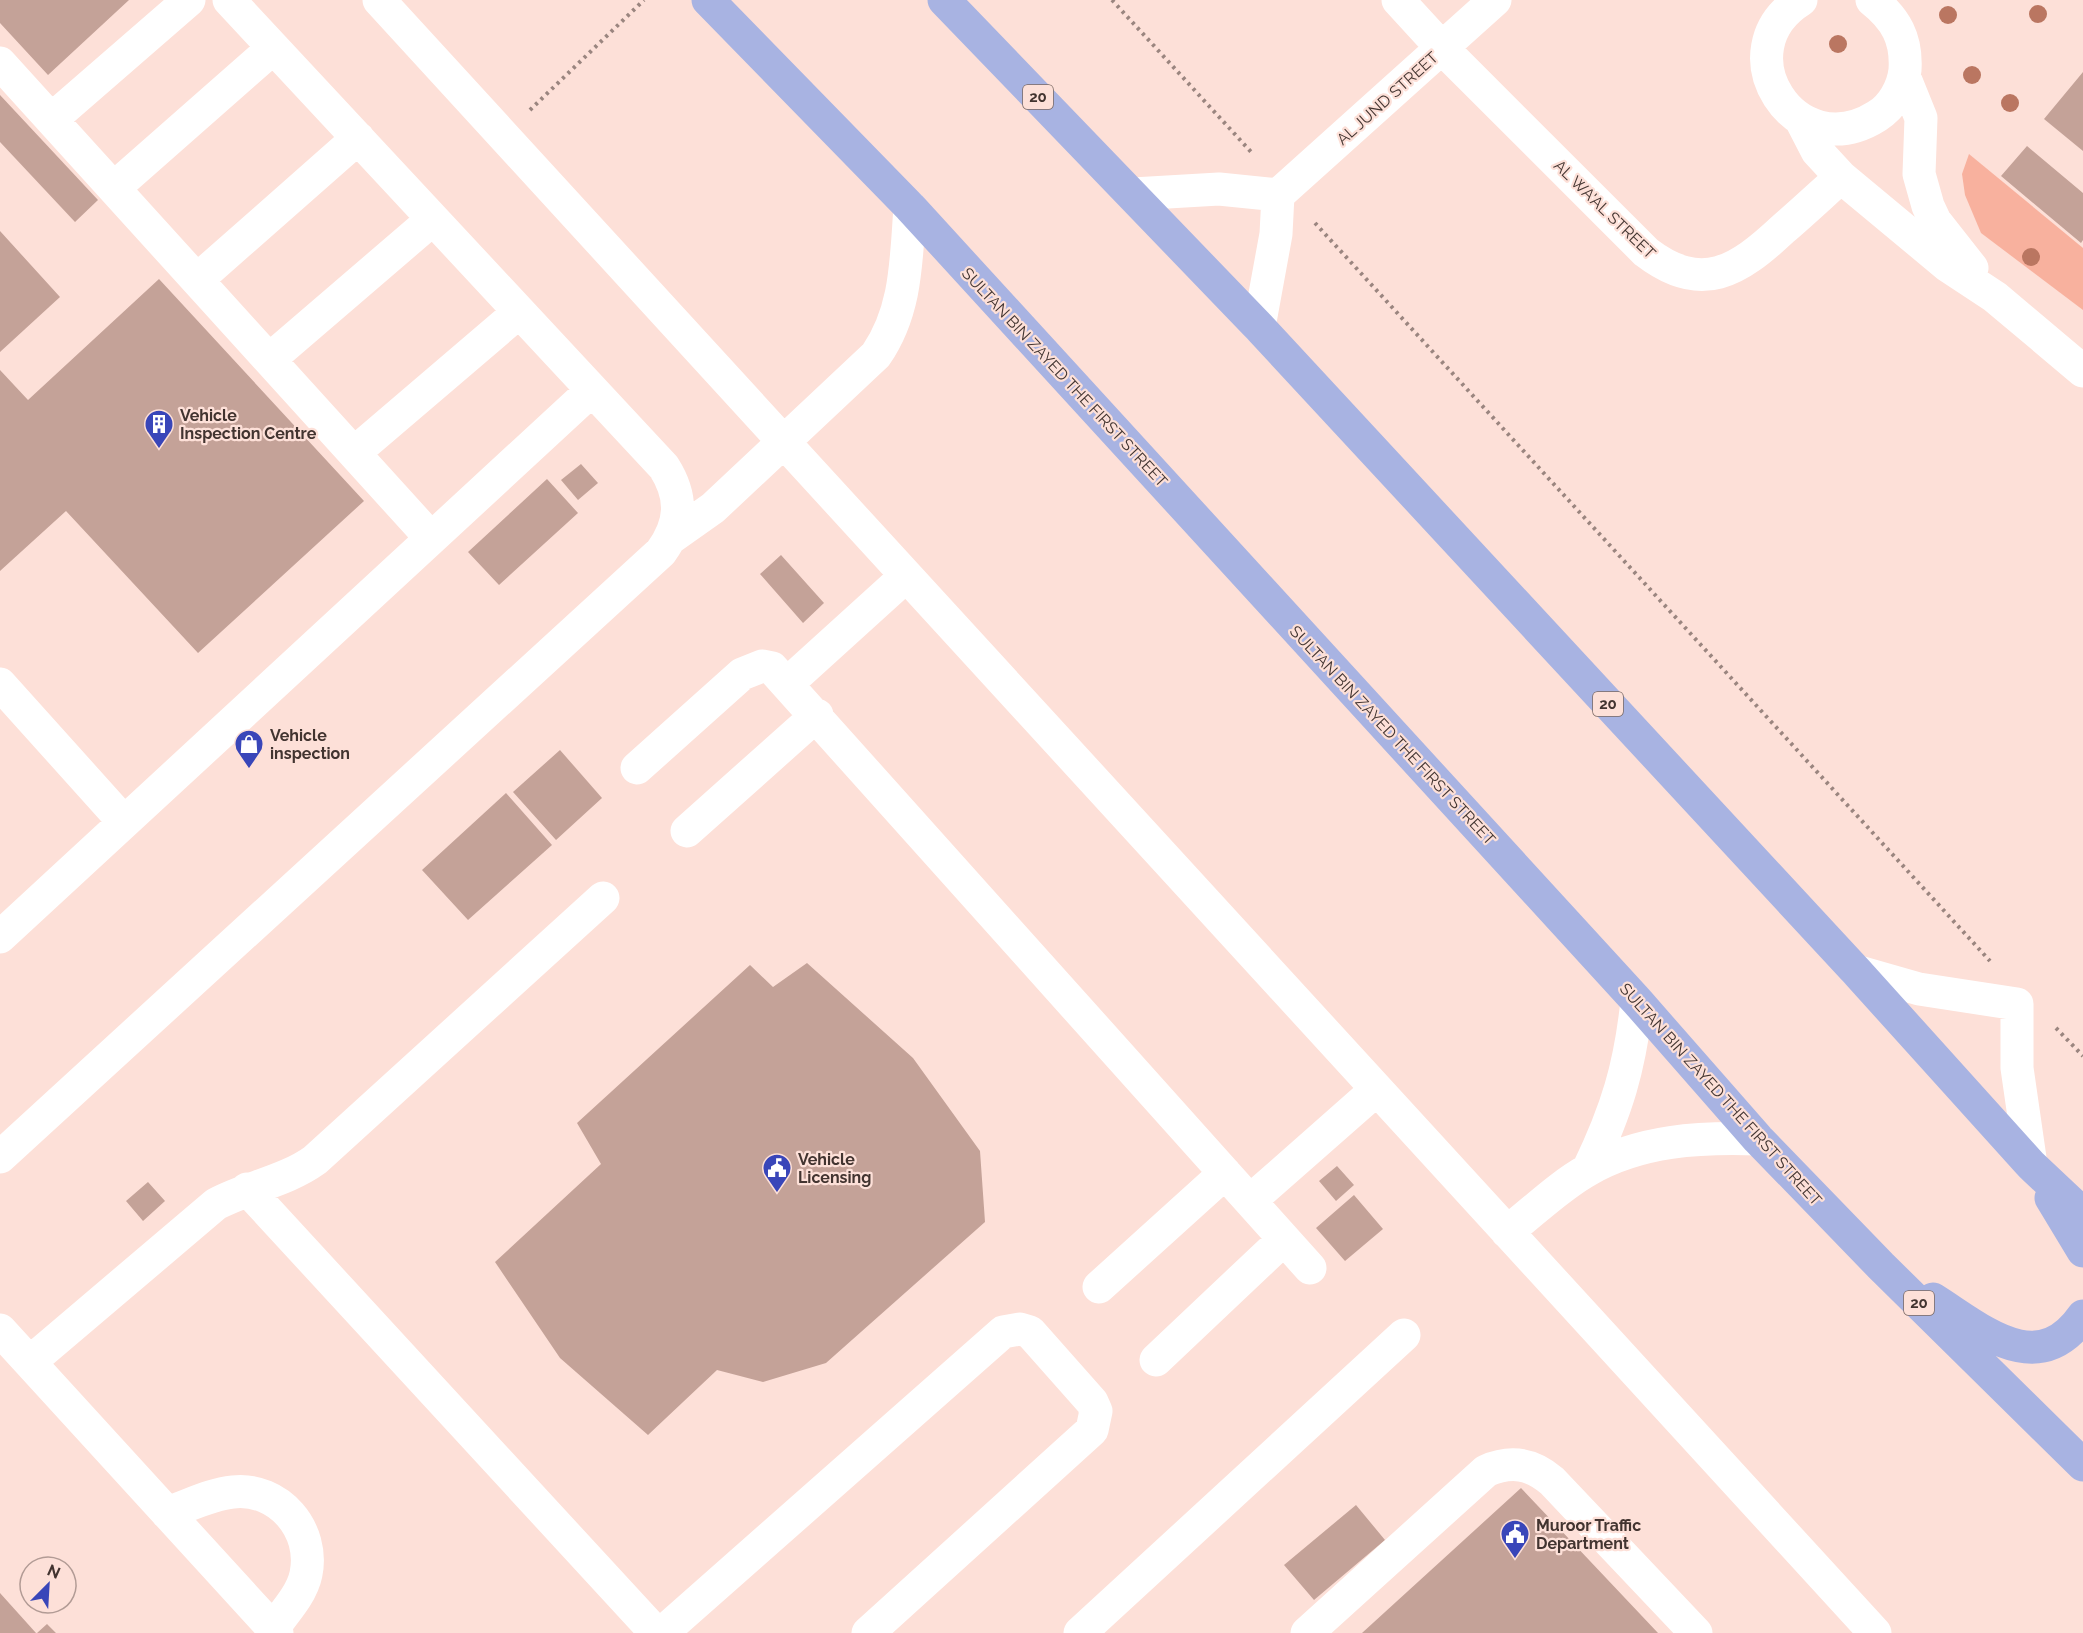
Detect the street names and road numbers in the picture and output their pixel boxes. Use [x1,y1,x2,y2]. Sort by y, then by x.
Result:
street label: AL JUND STREET [1333,48,1442,149]
road number: 20 [1023,85,1053,109]
street label: AL WA'AL STREET [1550,156,1660,263]
street label: SULTAN BIN ZAYED THE FIRST STREET [958,264,1172,491]
street label: SULTAN BIN ZAYED THE FIRST STREET [1286,622,1500,849]
road number: 20 [1593,692,1623,716]
street label: SULTAN BIN ZAYED THE FIRST STREET [1616,979,1826,1210]
road number: 20 [1904,1291,1934,1315]

